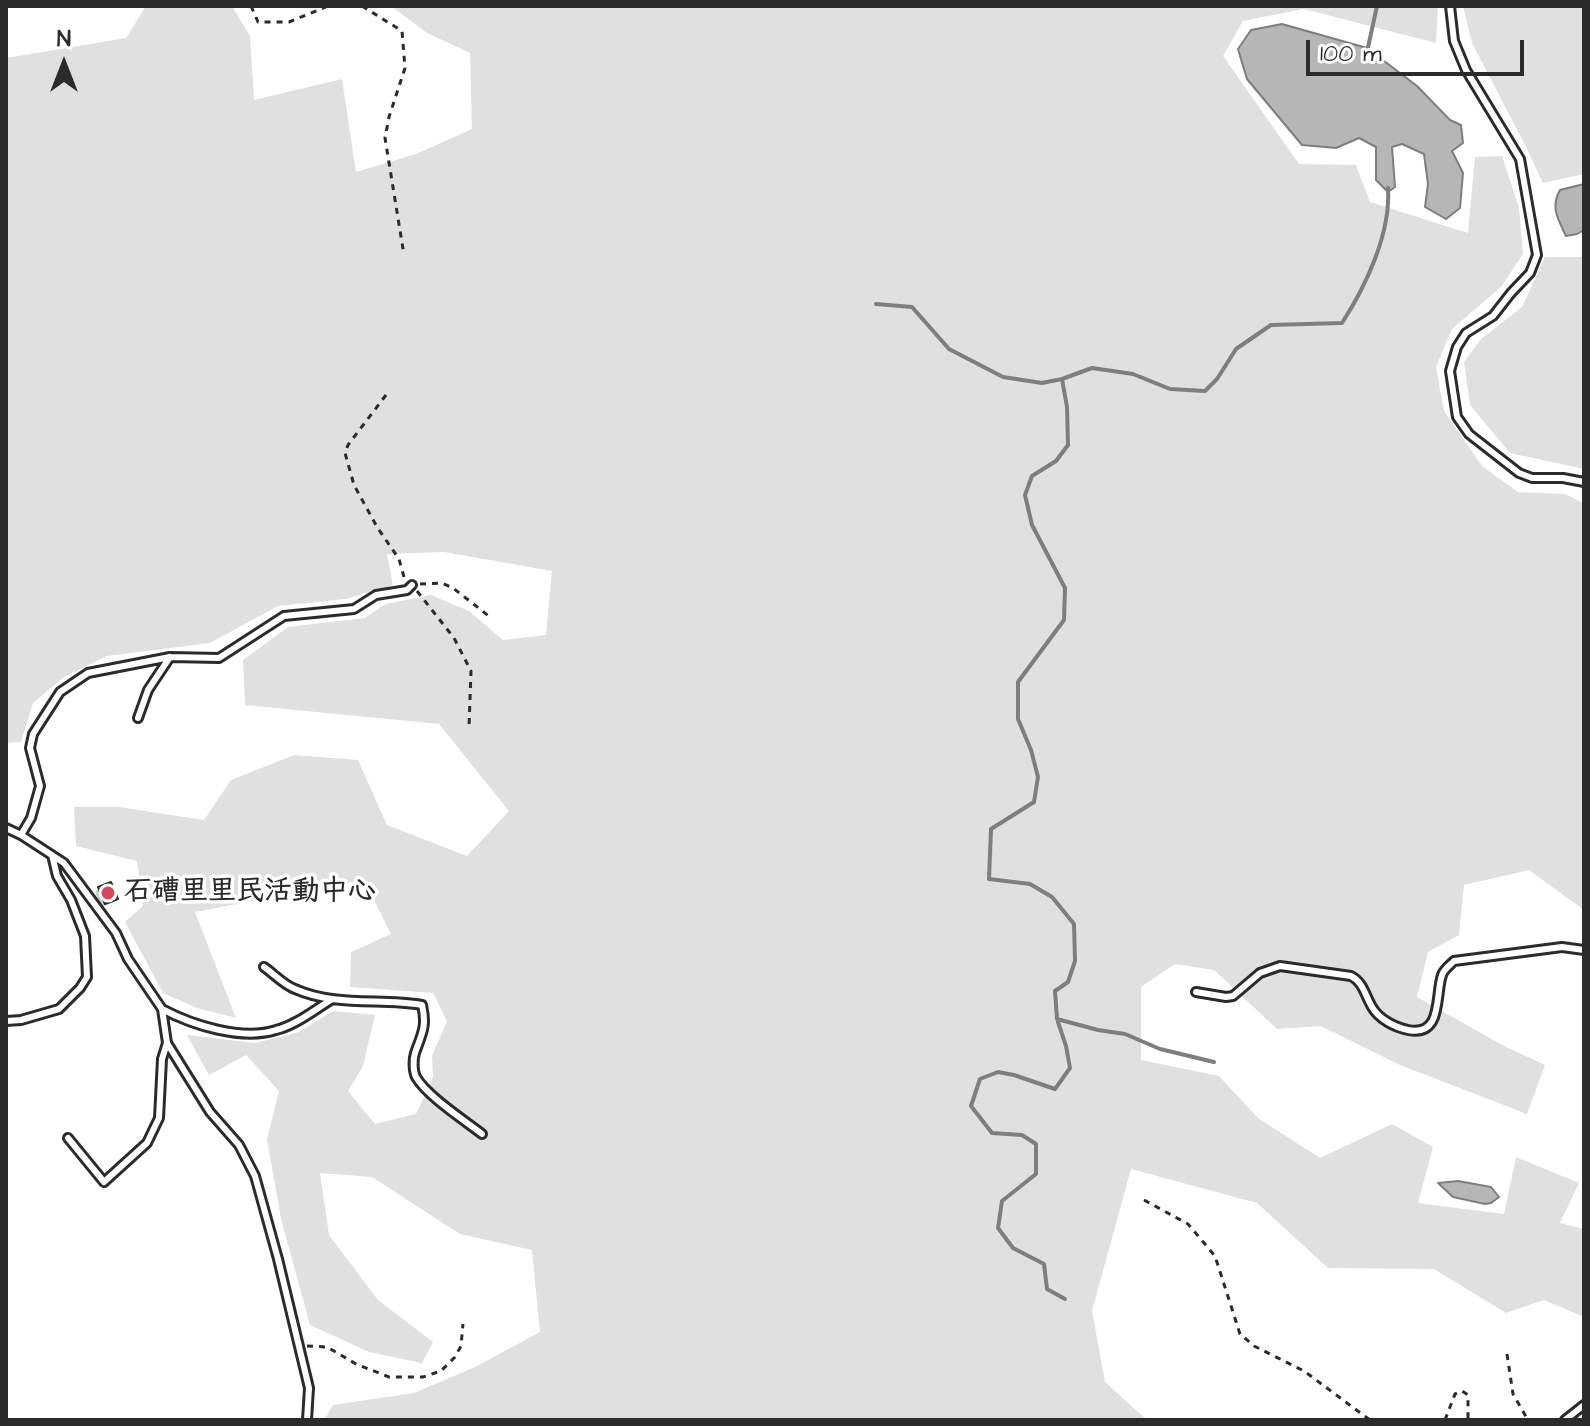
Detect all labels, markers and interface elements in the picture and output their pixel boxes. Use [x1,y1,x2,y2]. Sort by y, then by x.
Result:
north arrow [24,24,104,104]
text: N [57,24,71,55]
scale bar [1310,24,1528,74]
text: 100 m [1320,37,1382,71]
place label: 石𥕢里里民活動中心 [124,876,376,910]
marker: 石𥕢里里民活動中心 [99,884,117,902]

